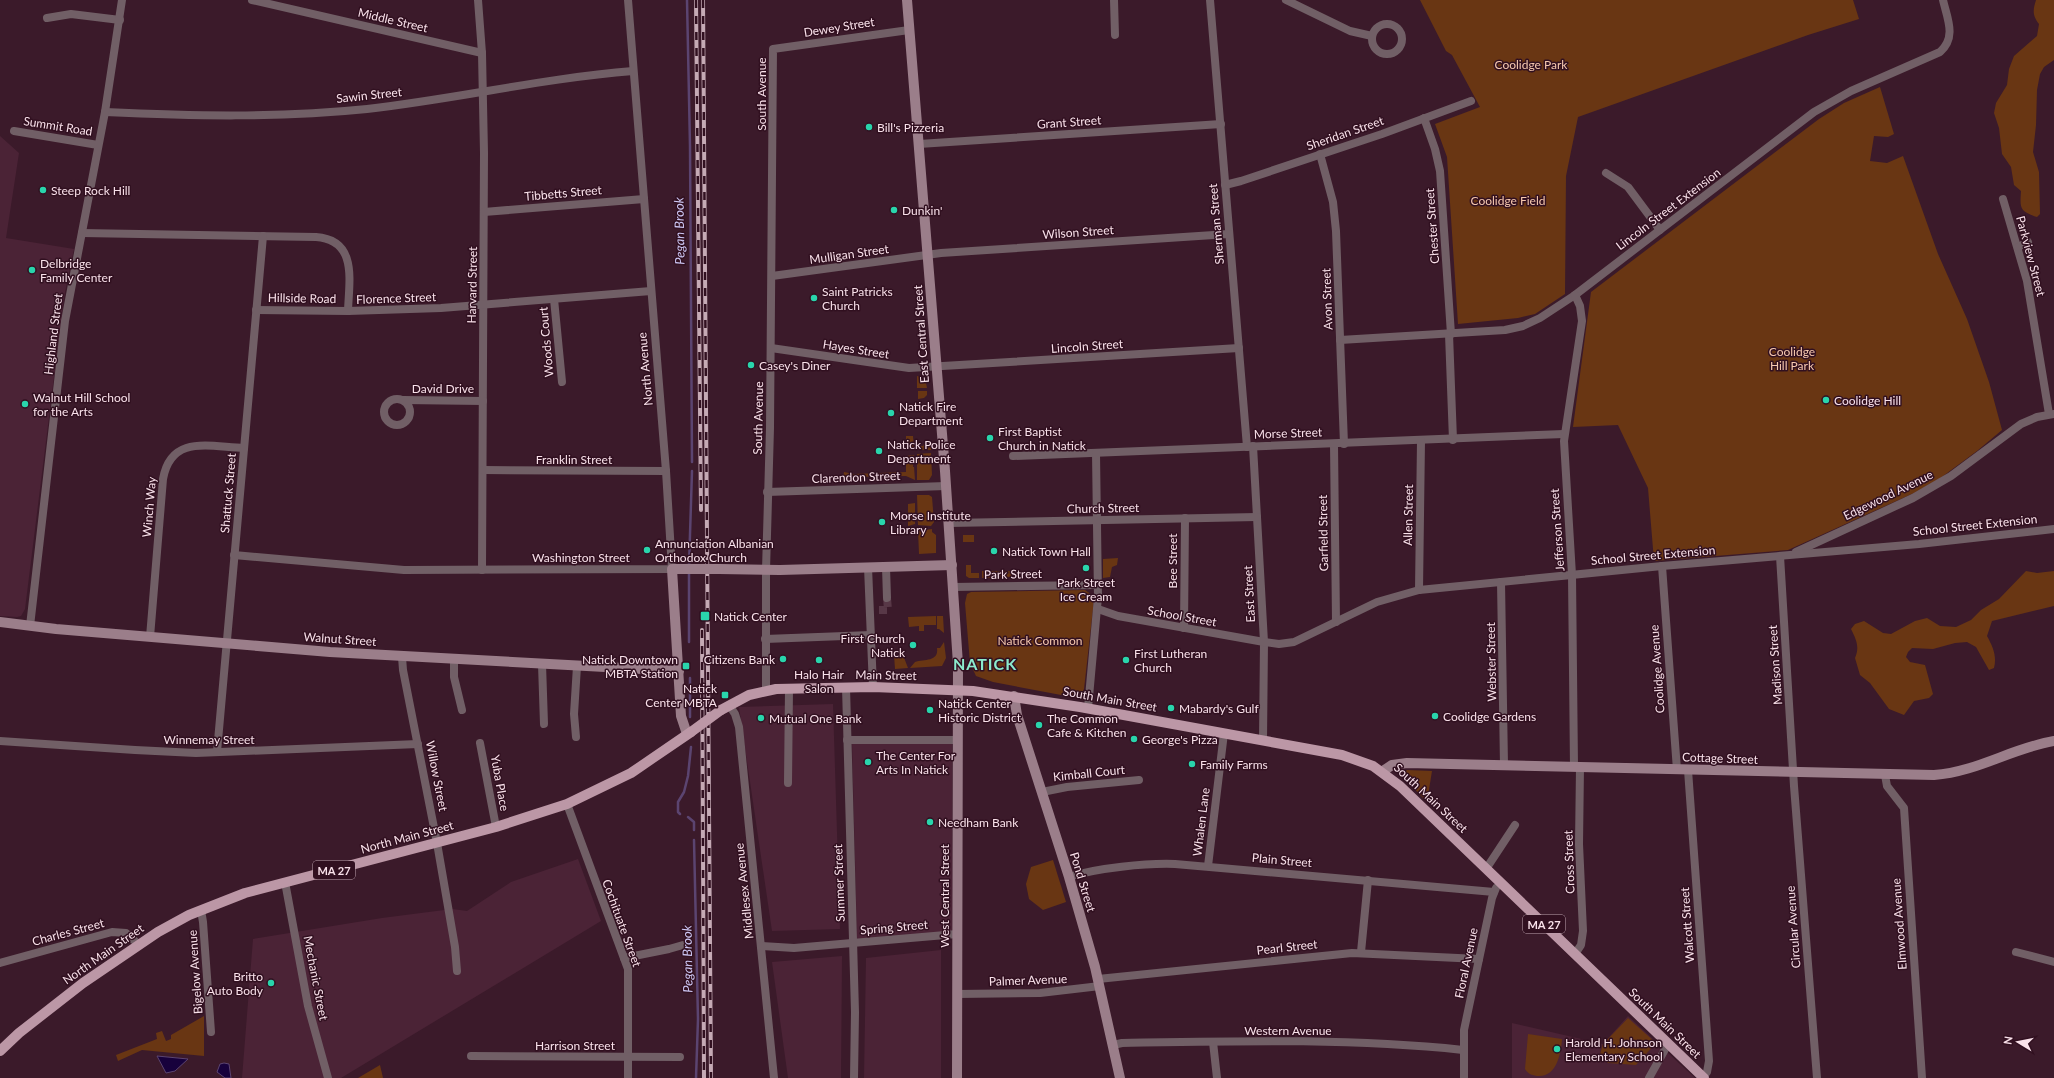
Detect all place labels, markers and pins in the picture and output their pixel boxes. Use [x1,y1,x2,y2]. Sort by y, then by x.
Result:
place label: Bill's Pizzeria [877,120,944,135]
marker: Bill's Pizzeria [864,122,874,132]
place label: Steep Rock Hill [51,183,130,198]
marker: Steep Rock Hill [38,185,48,195]
place label: Dunkin' [902,203,942,218]
marker: Dunkin' [889,205,899,215]
place label: Delbridge Family Center [40,256,113,285]
marker: Delbridge Family Center [27,265,37,275]
place label: Saint Patricks Church [822,284,893,313]
marker: Saint Patricks Church [809,293,819,303]
place label: Casey's Diner [759,358,831,373]
marker: Casey's Diner [746,360,756,370]
place label: Walnut Hill School for the Arts [33,390,130,419]
place label: Coolidge Hill [1834,393,1901,408]
marker: Coolidge Hill [1821,395,1831,405]
marker: Walnut Hill School for the Arts [20,399,30,409]
place label: Natick Fire Department [899,399,964,428]
marker: Natick Fire Department [886,408,896,418]
place label: First Baptist Church in Natick [998,424,1087,453]
marker: First Baptist Church in Natick [985,433,995,443]
place label: Natick Police Department [887,437,956,466]
marker: Natick Police Department [874,446,884,456]
place label: Morse Institute Library [890,508,971,537]
marker: Morse Institute Library [877,517,887,527]
place label: Annunciation Albanian Orthodox Church [655,536,774,565]
place label: Natick Town Hall [1002,544,1091,559]
marker: Annunciation Albanian Orthodox Church [642,545,652,555]
marker: Natick Town Hall [989,546,999,556]
marker: Park Street Ice Cream [1081,563,1091,573]
place label: Park Street Ice Cream [1057,575,1116,604]
place label: Natick Center [714,609,788,624]
marker: Natick Center [699,610,711,622]
place label: First Church Natick [841,631,906,660]
marker: First Church Natick [908,640,918,650]
place label: First Lutheran Church [1134,646,1207,675]
place label: Natick Downtown MBTA Station [582,652,678,681]
place label: Citizens Bank [704,652,776,667]
marker: Citizens Bank [778,654,788,664]
marker: Halo Hair Salon [814,655,824,665]
marker: First Lutheran Church [1121,655,1131,665]
marker: Natick Downtown MBTA Station [681,661,691,671]
place label: Halo Hair Salon [794,667,845,696]
place label: Natick Center MBTA [645,681,718,710]
marker: Natick Center MBTA [720,690,730,700]
place label: Natick Center Historic District [938,696,1022,725]
place label: Mabardy's Gulf [1179,701,1259,716]
marker: Mabardy's Gulf [1166,703,1176,713]
marker: Natick Center Historic District [925,705,935,715]
place label: Coolidge Gardens [1443,709,1536,724]
place label: Mutual One Bank [769,711,862,726]
place label: The Common Cafe & Kitchen [1047,711,1126,740]
marker: Coolidge Gardens [1430,711,1440,721]
marker: Mutual One Bank [756,713,766,723]
marker: The Common Cafe & Kitchen [1034,720,1044,730]
place label: George's Pizza [1142,732,1218,747]
marker: George's Pizza [1129,734,1139,744]
place label: The Center For Arts In Natick [876,748,956,777]
marker: The Center For Arts In Natick [863,757,873,767]
place label: Family Farms [1200,757,1268,772]
marker: Family Farms [1187,759,1197,769]
place label: Needham Bank [938,815,1019,830]
marker: Needham Bank [925,817,935,827]
place label: Britto Auto Body [207,969,264,998]
marker: Britto Auto Body [266,978,276,988]
place label: Harold H. Johnson Elementary School [1565,1035,1663,1064]
marker: Harold H. Johnson Elementary School [1552,1044,1562,1054]

